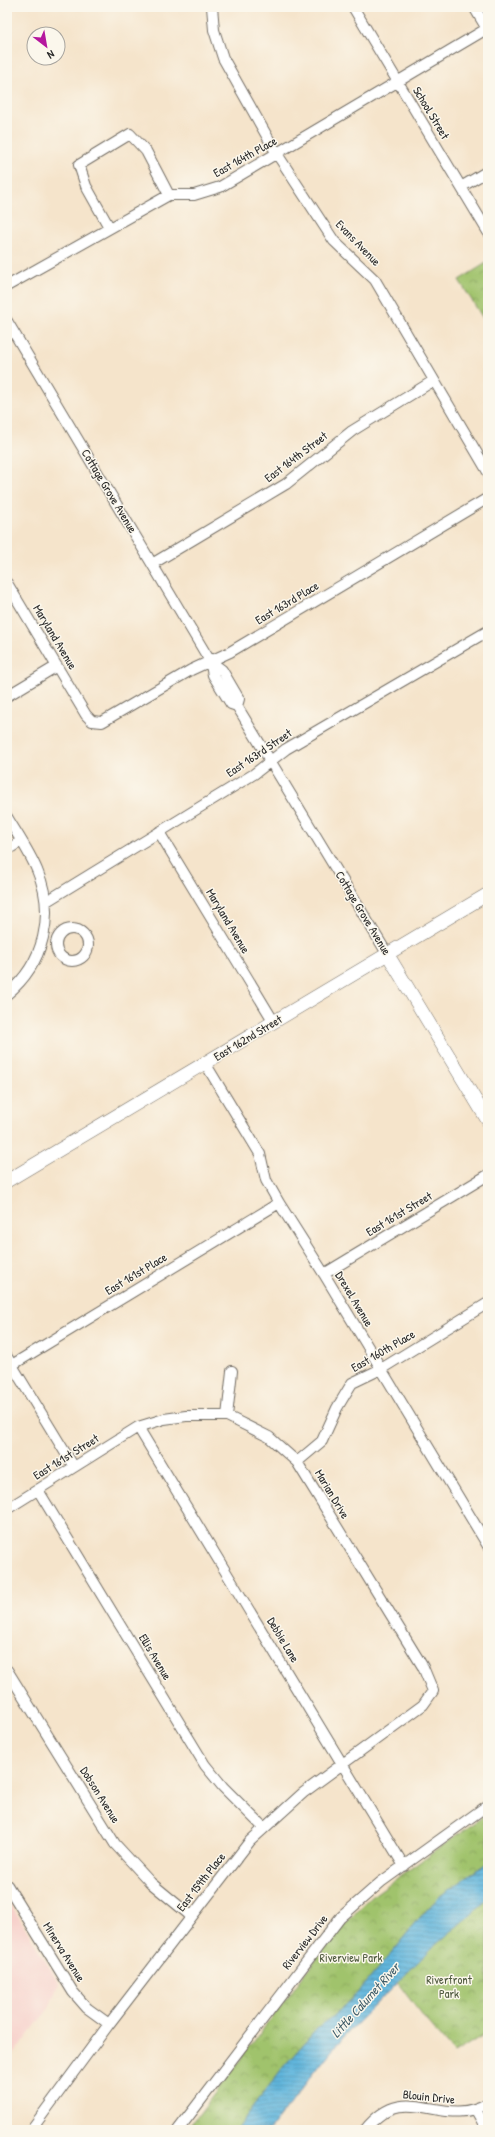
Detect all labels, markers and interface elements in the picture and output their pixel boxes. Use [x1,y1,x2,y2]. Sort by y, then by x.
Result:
north arrow [26,26,66,66]
text: N [45,47,57,62]
street label: School Street [409,83,454,143]
street label: East 164th Place [210,132,280,181]
street label: Evans Avenue [332,216,385,270]
street label: East 164th Street [261,427,331,486]
street label: Cottage Grove Avenue [78,446,141,536]
street label: East 163rd Place [252,577,322,628]
street label: Maryland Avenue [29,601,82,672]
street label: East 163rd Street [222,724,296,781]
street label: Cottage Grove Avenue [332,868,395,958]
street label: Maryland Avenue [202,885,255,956]
street label: East 162nd Street [210,1010,286,1065]
street label: East 161st Street [362,1187,436,1240]
street label: East 161st Place [102,1248,170,1299]
street label: Drexel Avenue [331,1268,378,1330]
street label: East 160th Place [348,1325,418,1376]
street label: East 161st Street [30,1429,103,1484]
street label: Marian Drive [311,1466,354,1522]
street label: Debbie Lane [263,1614,304,1666]
street label: Ellis Avenue [135,1631,176,1683]
street label: Dobson Avenue [76,1763,125,1826]
street label: East 159th Place [172,1849,229,1915]
street label: Riverview Drive [278,1910,332,1973]
street label: Minerva Avenue [39,1919,90,1985]
park label: Riverview Park [320,1949,383,1966]
water label: Little Calumet River [327,1957,405,2041]
park label: Riverfront Park [426,1971,473,2002]
street label: Blouin Drive [402,2085,456,2108]

